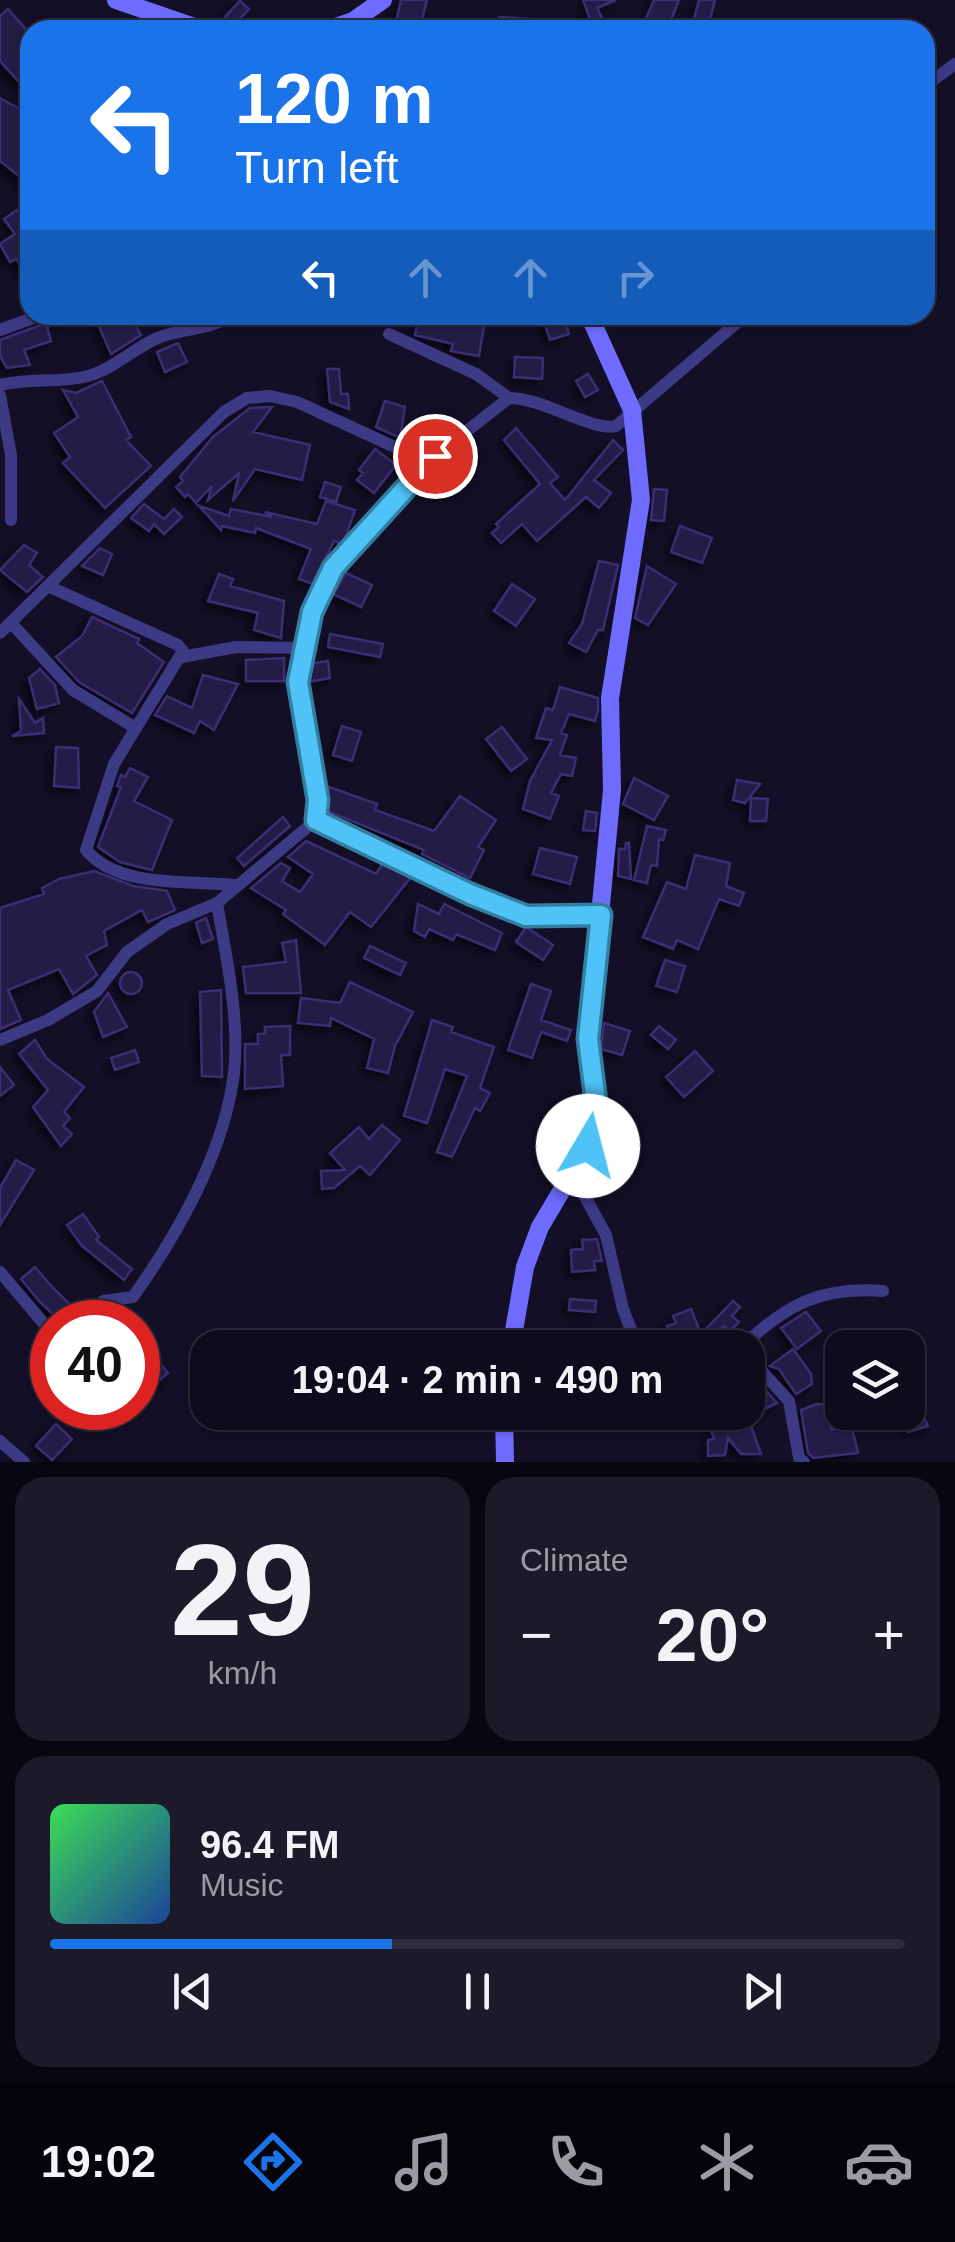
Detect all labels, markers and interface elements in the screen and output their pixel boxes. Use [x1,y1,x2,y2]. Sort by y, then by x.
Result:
icon: left [70,60,200,190]
text: 120 m [235,60,433,138]
text: Turn left [235,142,398,193]
icon: left [293,250,348,305]
icon: ahead [398,250,453,305]
icon: ahead [503,250,558,305]
icon: right [608,250,663,305]
pin [393,414,478,499]
icon: arrive [408,429,463,484]
position arrow [536,1094,640,1198]
speed limit sign: 40 [30,1300,160,1430]
map controls [825,1330,925,1430]
button: layers [825,1330,925,1430]
text: 19:04 · 2 min · 490 m [292,1359,663,1401]
text: 29 [170,1517,315,1663]
text: Climate [520,1542,628,1578]
text: 20° [656,1593,769,1677]
text: − [520,1604,552,1666]
text: + [873,1604,905,1666]
text: km/h [208,1655,277,1691]
text: 96.4 FM [200,1824,339,1866]
text: Music [200,1867,284,1903]
icon: previous [165,1964,220,2019]
icon: pause [450,1964,505,2019]
icon: next [735,1964,790,2019]
icon: directions [238,2127,308,2197]
icon: music [389,2127,459,2197]
icon: phone [541,2127,611,2197]
icon: climate [692,2127,762,2197]
icon: car [844,2127,914,2197]
text: 19:02 [41,2136,156,2187]

